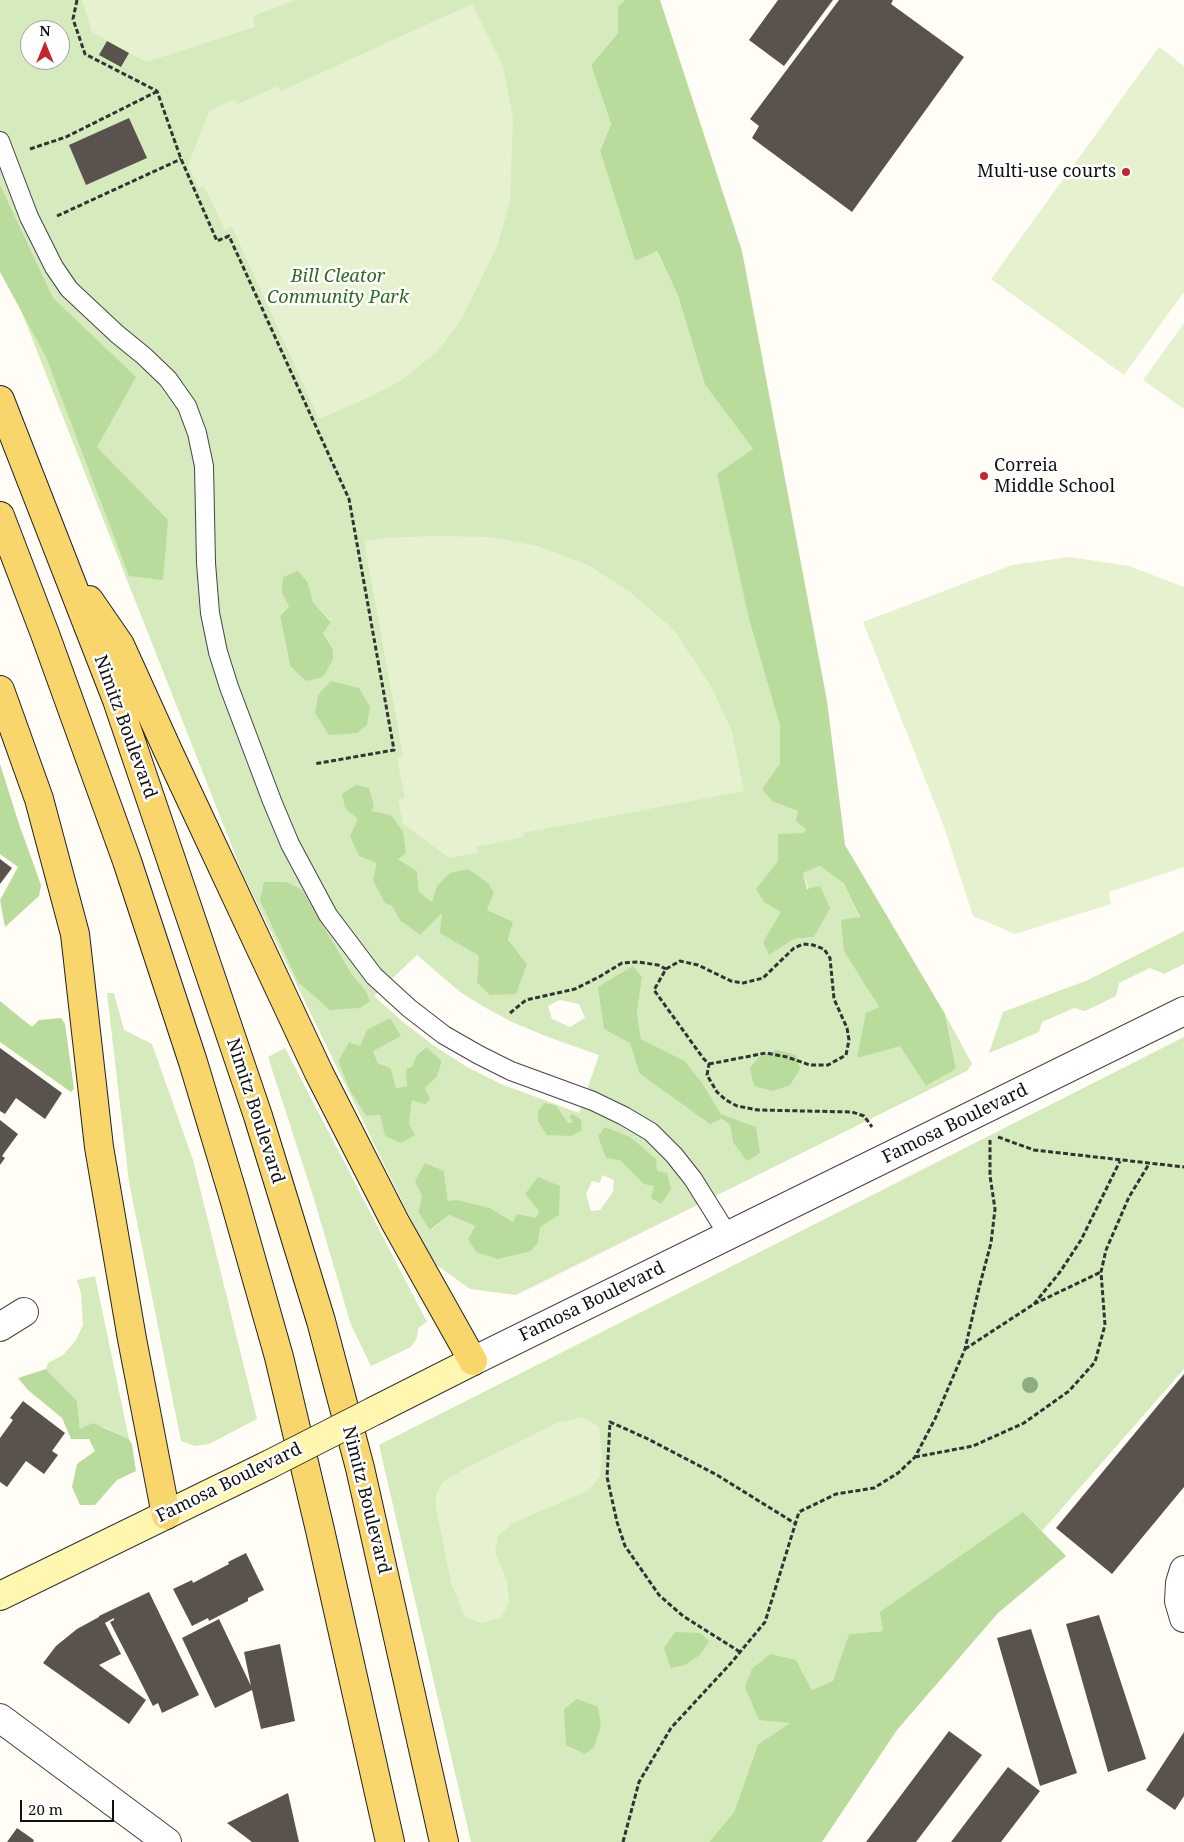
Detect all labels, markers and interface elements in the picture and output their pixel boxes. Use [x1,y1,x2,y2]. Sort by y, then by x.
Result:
north arrow [20,20,70,70]
text: N [39,21,51,40]
place label: Multi-use courts [977,161,1116,183]
marker: Multi-use courts [1120,166,1132,178]
park label: Bill Cleator Community Park [267,266,409,308]
place label: Correia Middle School [994,455,1115,498]
marker: Correia Middle School [978,470,990,482]
street label: Nimitz Boulevard [89,652,161,802]
street label: Nimitz Boulevard [221,1036,289,1186]
street label: Famosa Boulevard [879,1079,1031,1169]
street label: Famosa Boulevard [516,1257,668,1347]
street label: Nimitz Boulevard [337,1424,395,1576]
street label: Famosa Boulevard [153,1438,305,1528]
scale bar [22,1790,116,1822]
text: 20 m [28,1799,63,1819]

